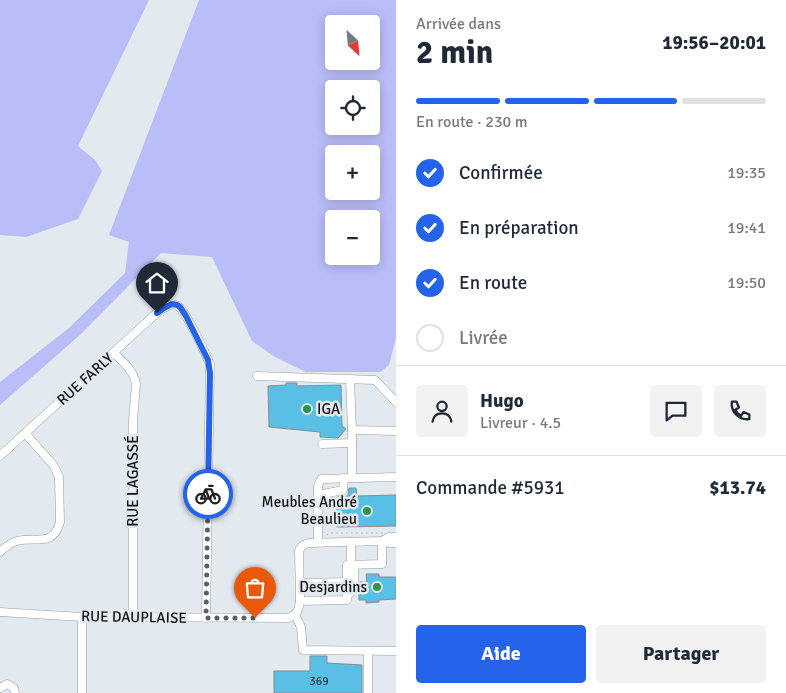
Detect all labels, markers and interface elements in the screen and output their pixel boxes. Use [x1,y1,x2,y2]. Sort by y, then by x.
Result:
text: Arrivée dans [416,14,501,34]
north arrow [325,15,380,70]
map controls [325,15,380,265]
text: 19:56–20:01 [662,31,766,55]
text: 2 min [416,33,493,72]
button: locate [325,80,380,135]
text: En route · 230 m [416,112,528,132]
button: + [325,145,380,200]
icon: check [416,159,444,187]
text: Confirmée [459,161,543,185]
text: 19:35 [727,163,766,183]
button: − [325,210,380,265]
icon: check [416,214,444,242]
text: En préparation [459,216,579,240]
text: 19:41 [727,218,766,238]
pin [136,262,178,313]
icon: home [143,269,171,297]
icon: check [416,269,444,297]
text: En route [459,271,527,295]
text: 19:50 [727,273,766,293]
text: Livrée [459,326,508,350]
street label: RUE FARLY [53,349,117,409]
button: person [416,385,468,437]
button: chat [650,385,702,437]
button: phone [714,385,766,437]
text: Hugo [480,389,524,413]
place label: IGA [317,400,340,418]
marker: IGA [301,403,313,415]
text: Livreur · 4.5 [480,413,561,433]
street label: RUE LAGASSÉ [123,435,142,527]
courier [183,469,233,519]
text: Commande #5931 [416,476,565,500]
text: $13.74 [709,476,766,500]
icon: bike [194,480,222,508]
place label: Meubles André Beaulieu [262,493,357,528]
marker: Meubles André Beaulieu [361,505,373,517]
pin [234,567,276,618]
icon: bag [241,574,269,602]
place label: Desjardins [299,578,367,596]
marker: Desjardins [371,581,383,593]
street label: RUE DAUPLAISE [81,607,187,627]
button: Aide [416,625,586,683]
button: Partager [596,625,766,683]
house number: 369 [309,674,329,689]

